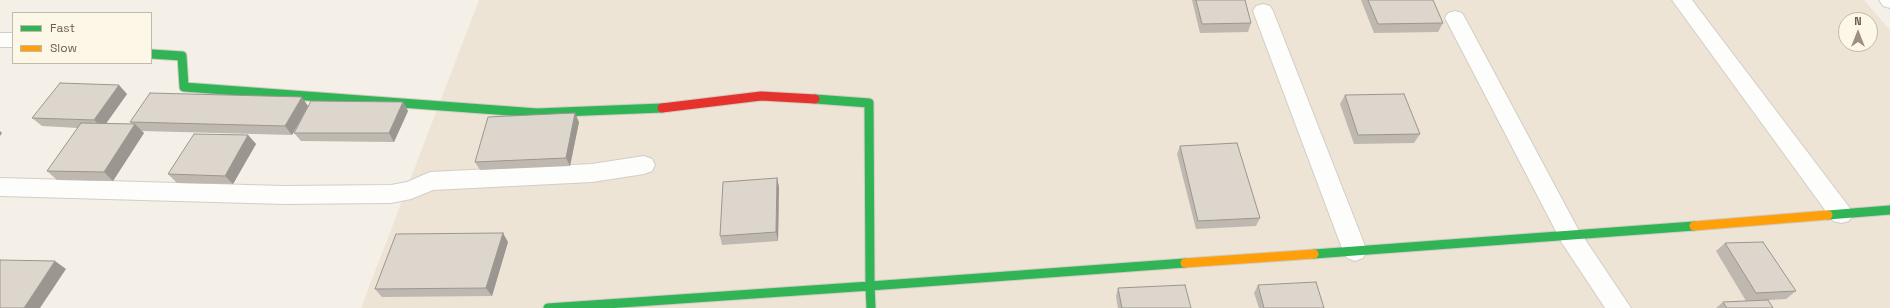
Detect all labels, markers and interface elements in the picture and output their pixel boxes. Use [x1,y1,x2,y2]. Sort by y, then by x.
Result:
legend [12,12,152,64]
north arrow [1838,12,1878,52]
text: N [1854,14,1862,28]
text: Fast [50,20,75,36]
text: Slow [50,40,77,56]

